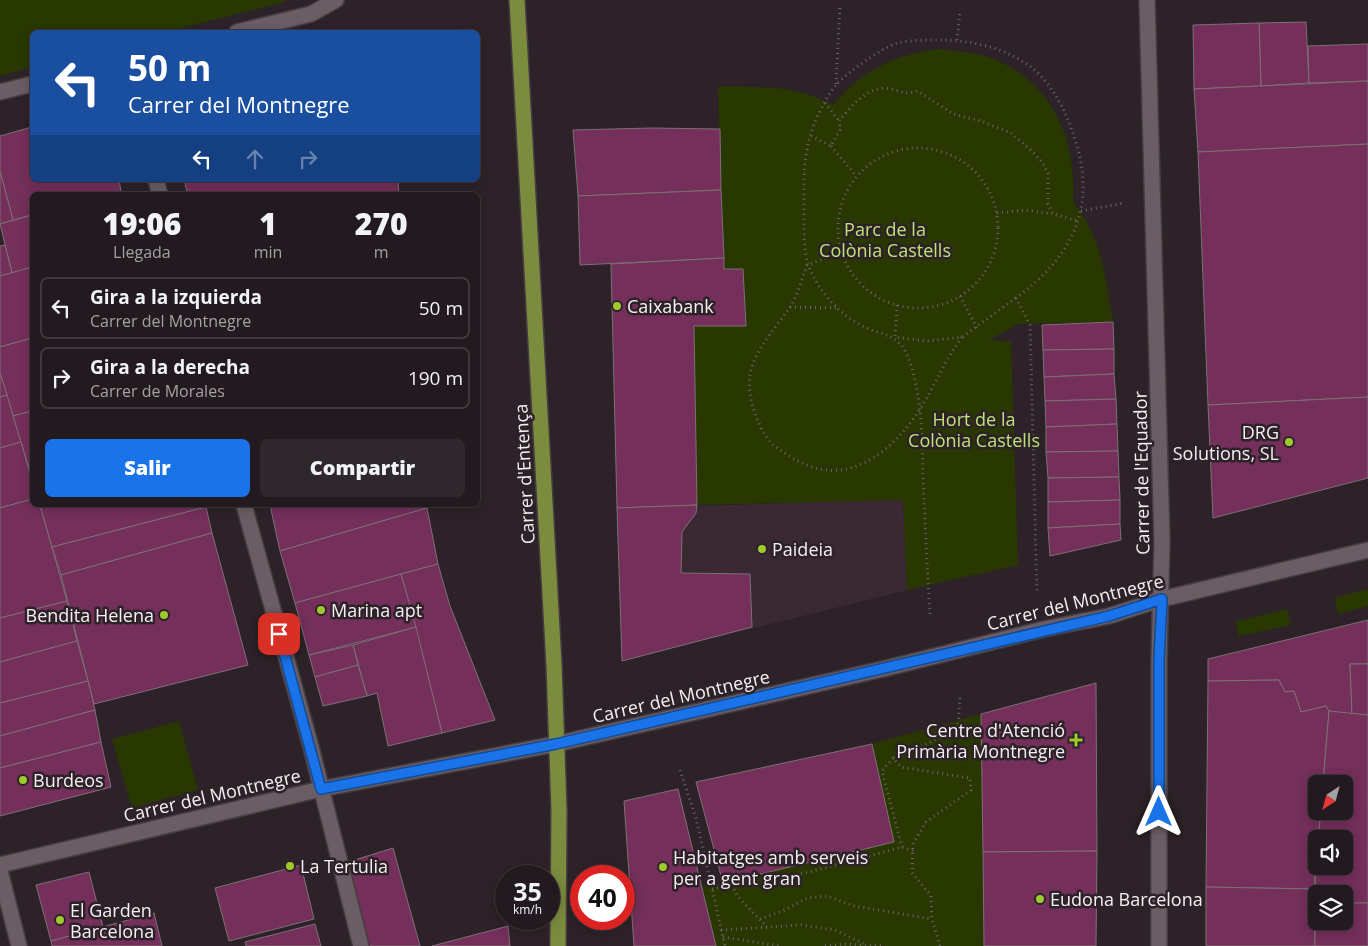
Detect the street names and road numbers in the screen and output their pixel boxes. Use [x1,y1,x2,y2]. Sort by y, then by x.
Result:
street label: Carrer de l'Equador [1128,390,1154,555]
street label: Carrer d'Entença [508,403,540,545]
street label: Carrer del Montnegre [984,568,1166,636]
street label: Carrer del Montnegre [590,664,772,728]
street label: Carrer del Montnegre [121,763,303,827]

